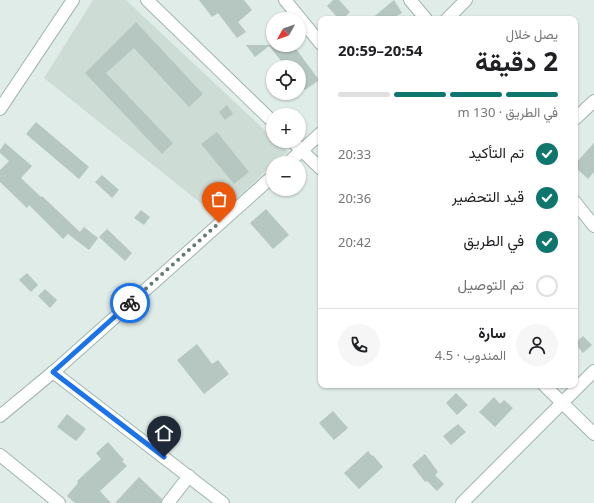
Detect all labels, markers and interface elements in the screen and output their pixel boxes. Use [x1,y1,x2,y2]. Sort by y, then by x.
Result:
north arrow [266,12,306,52]
map controls [266,12,306,196]
text: يصل خلال [506,25,558,43]
text: 20:54–20:59 [338,40,423,60]
text: 2 دقيقة [475,43,558,79]
button: locate [266,60,306,100]
text: في الطريق · 130 m [458,103,558,121]
button: + [266,108,306,148]
text: تم التأكيد [468,142,524,162]
icon: check [536,143,558,165]
text: 20:33 [338,145,371,163]
button: − [266,156,306,196]
pin [202,182,236,223]
text: قيد التحضير [452,186,524,206]
icon: check [536,187,558,209]
icon: bag [208,188,230,210]
text: 20:36 [338,189,371,207]
text: في الطريق [464,230,524,250]
icon: check [536,231,558,253]
text: 20:42 [338,233,371,251]
text: تم التوصيل [458,274,524,294]
courier [110,283,150,323]
icon: bike [119,292,141,314]
text: سارة [478,322,506,342]
button: phone [338,324,380,366]
button: person [516,324,558,366]
text: المندوب · 4.5 [435,346,506,364]
pin [147,416,181,457]
icon: home [153,422,175,444]

